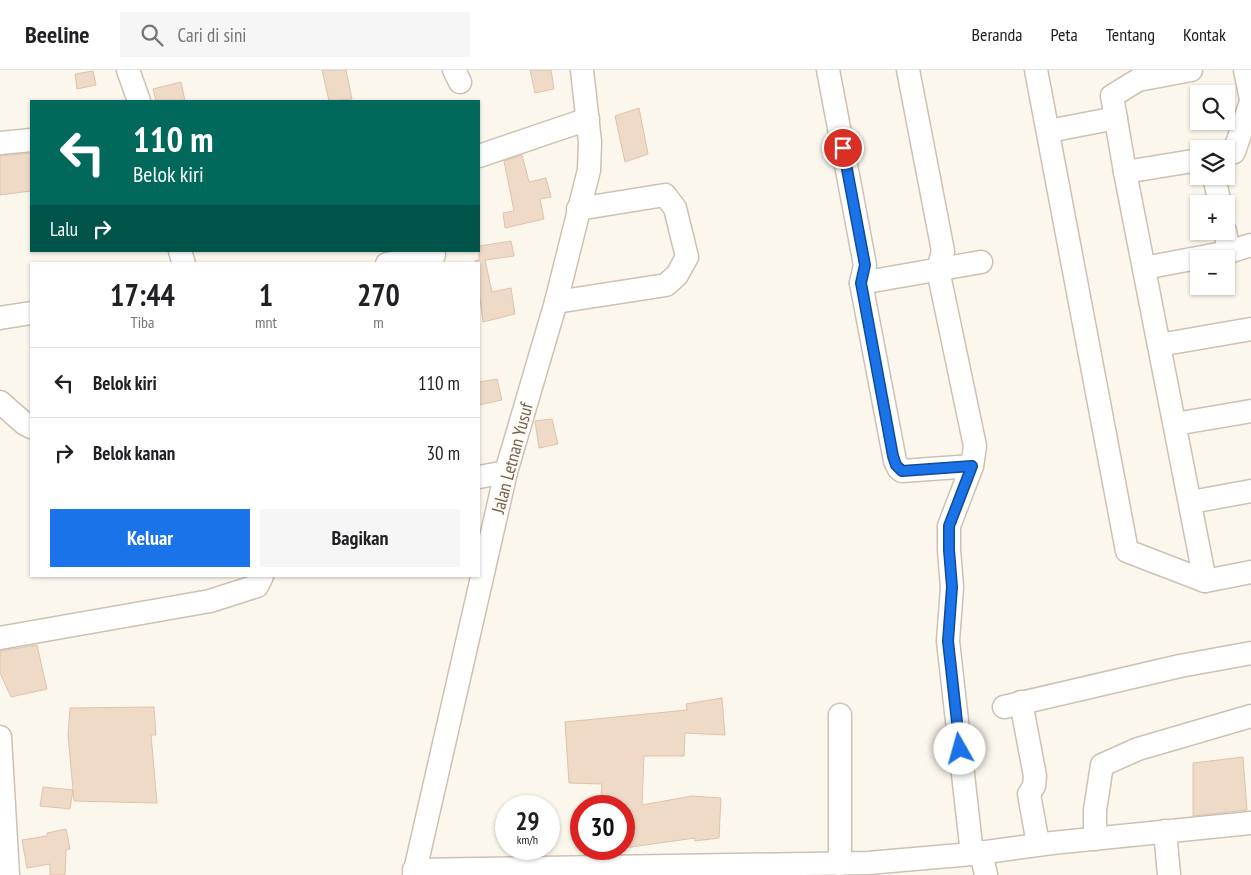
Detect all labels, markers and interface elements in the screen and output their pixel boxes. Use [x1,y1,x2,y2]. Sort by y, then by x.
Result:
search box [120,12,470,57]
text: Beeline [25,19,90,50]
icon: search [138,21,166,49]
text: Cari di sini [178,23,246,47]
text: Beranda [972,23,1022,46]
text: Peta [1050,23,1078,46]
text: Tentang [1106,23,1155,46]
text: Kontak [1183,23,1226,46]
map controls [1190,85,1235,295]
button: search [1190,85,1235,130]
text: 110 m [133,116,214,162]
icon: left [50,120,115,185]
pin [822,127,864,169]
icon: arrive [829,134,857,162]
button: layers [1190,140,1235,185]
text: Belok kiri [133,160,204,188]
button: + [1190,195,1235,240]
icon: right [88,215,116,243]
text: Lalu [50,217,78,241]
button: − [1190,250,1235,295]
text: 17:44 [110,275,175,314]
text: 1 [259,275,273,314]
text: 270 [357,275,400,314]
text: Tiba [131,312,154,332]
text: mnt [255,312,277,332]
text: m [373,312,384,332]
icon: left [50,369,78,397]
text: Belok kiri [93,371,157,395]
text: 110 m [418,371,460,395]
street label: Jalan Letnan Yusuf [486,399,538,517]
icon: right [50,439,78,467]
text: Belok kanan [93,441,175,465]
text: 30 m [427,441,460,465]
button: Keluar [50,509,250,567]
button: Bagikan [260,509,460,567]
position arrow [933,722,985,774]
speed limit sign: 30 [570,795,635,860]
text: 29 [516,805,539,837]
text: km/h [517,832,538,847]

